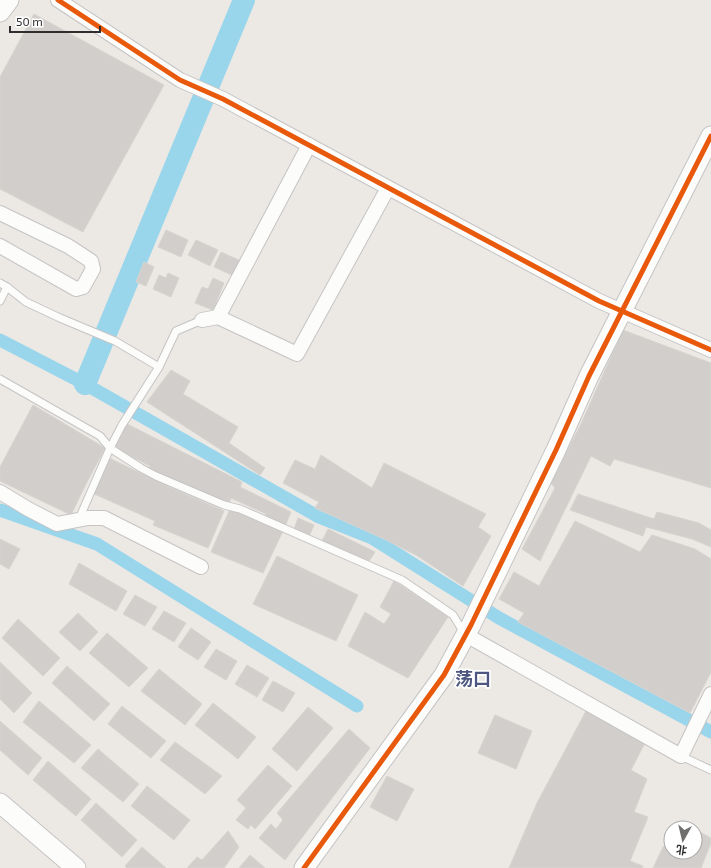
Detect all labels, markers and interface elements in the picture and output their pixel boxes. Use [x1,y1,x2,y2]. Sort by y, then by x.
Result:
scale bar [10,8,100,34]
text: 50 m [16,14,43,28]
district label: 荡口 [455,667,491,689]
north arrow [663,820,703,860]
text: 北 [675,843,688,858]

